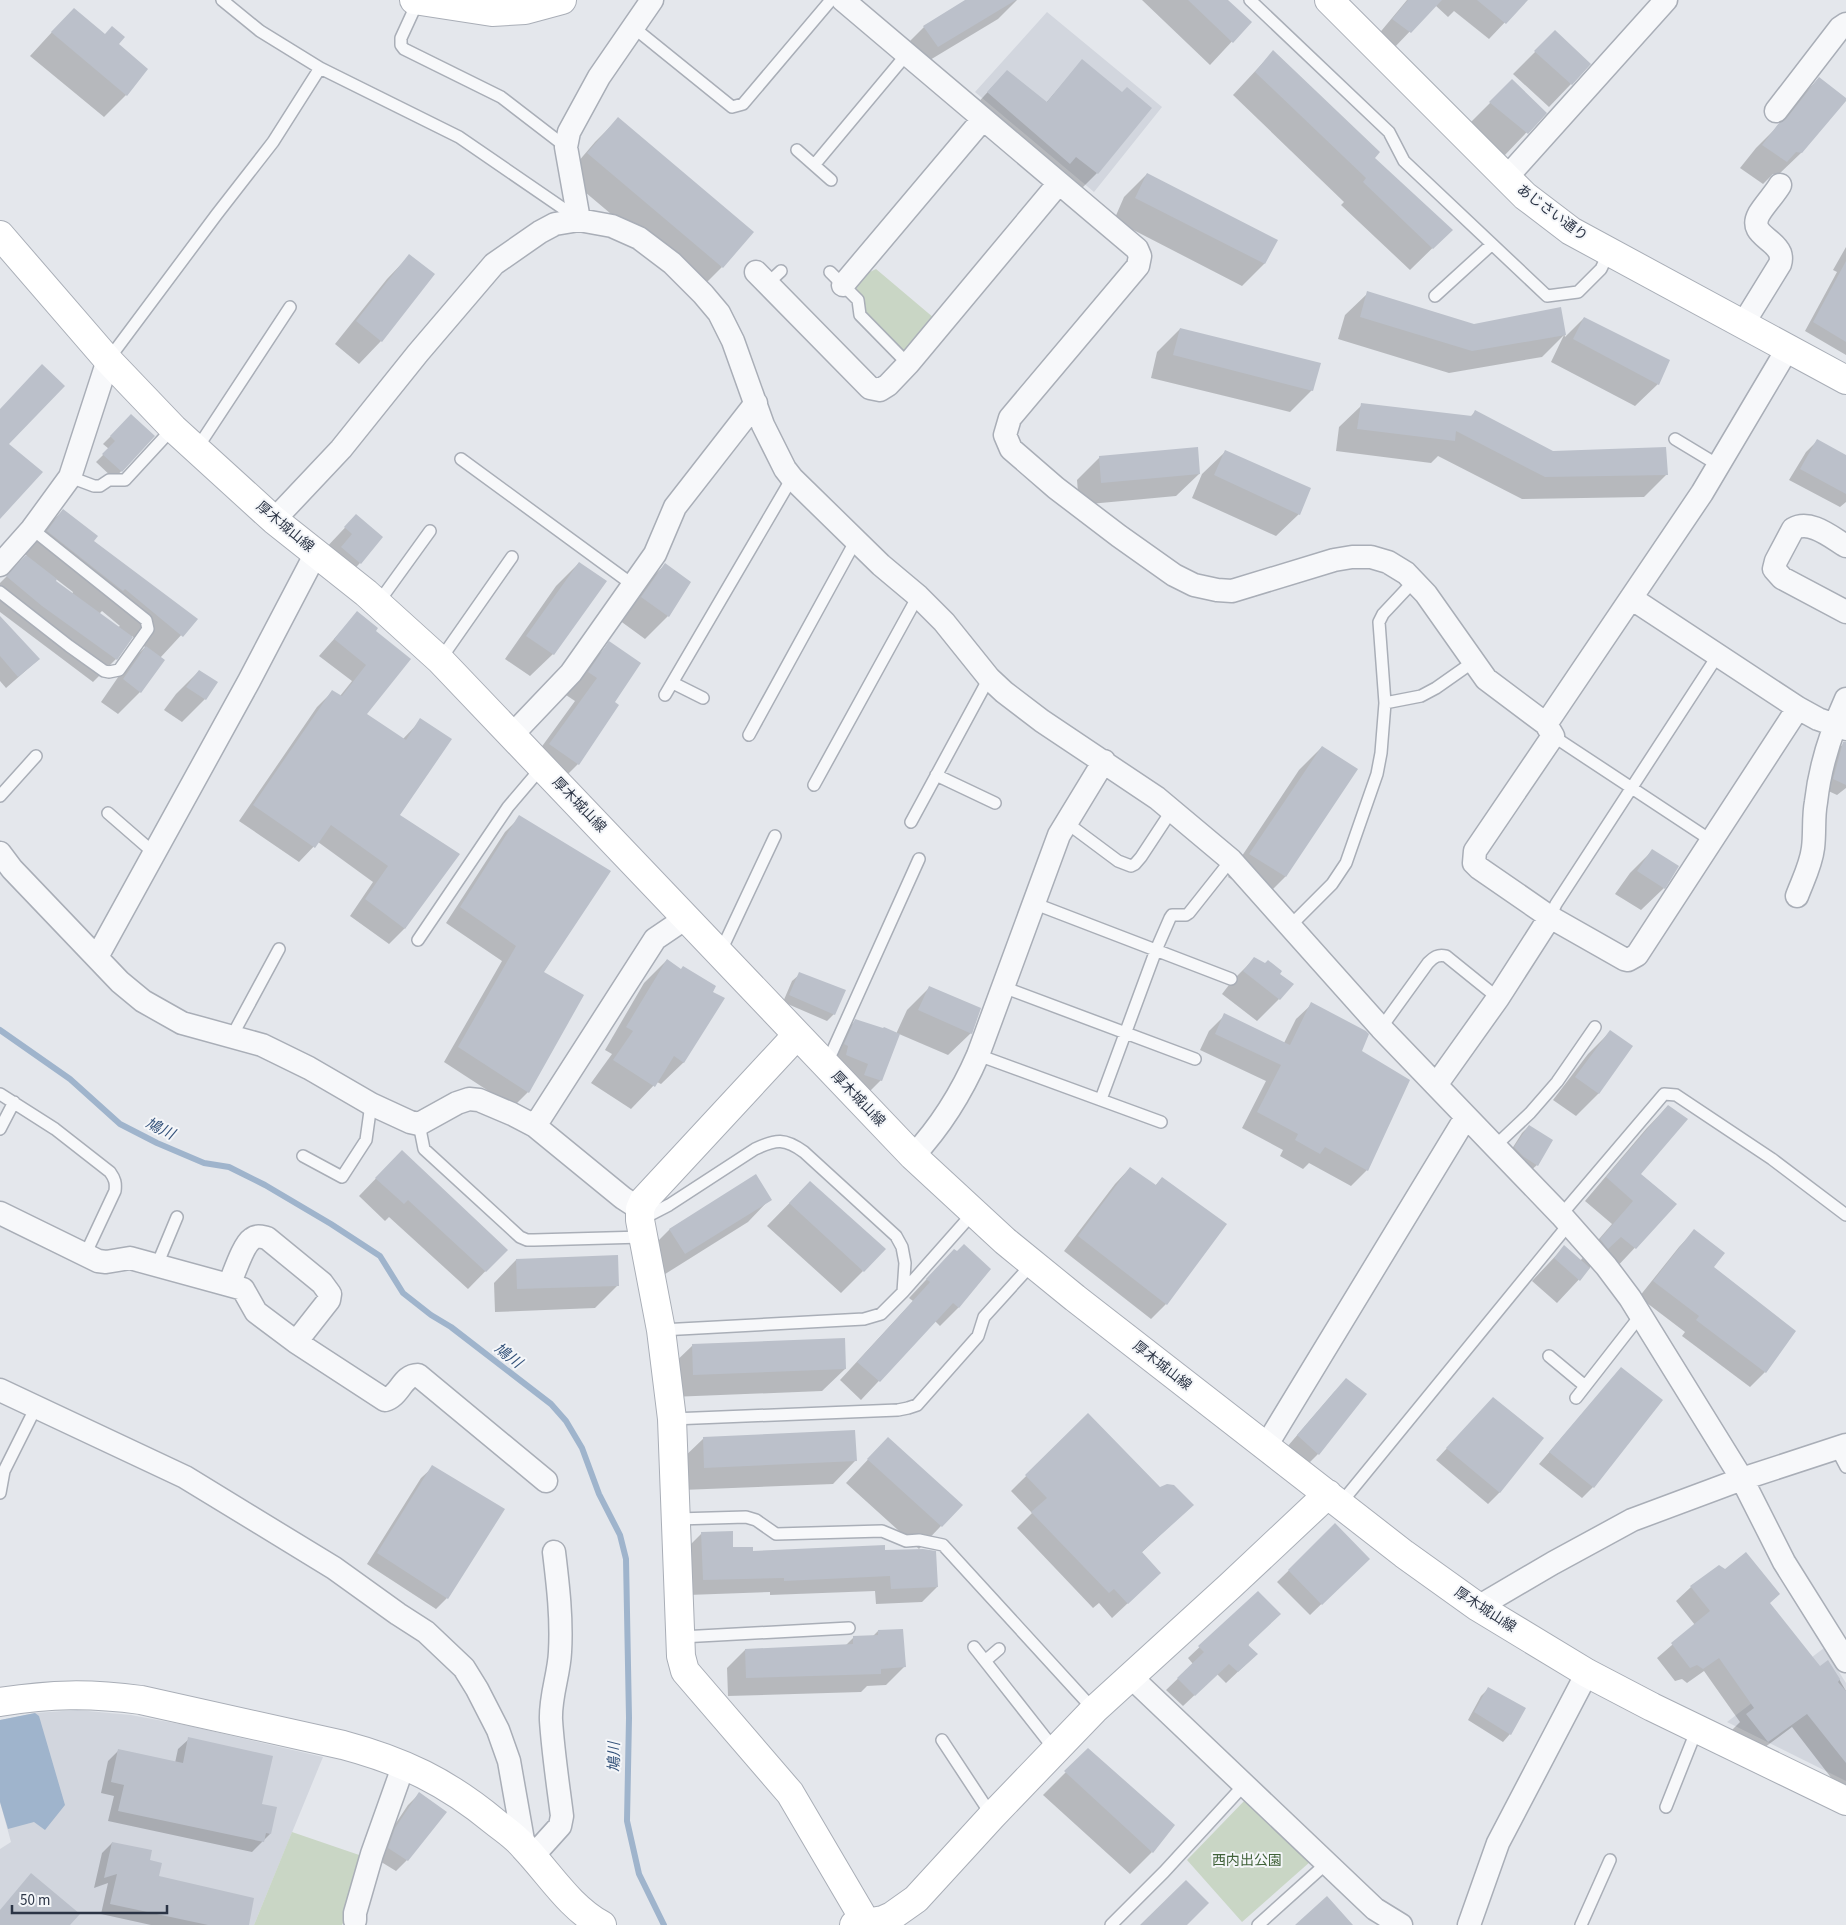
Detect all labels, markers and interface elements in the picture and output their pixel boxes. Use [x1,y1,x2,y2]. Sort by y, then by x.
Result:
street label: あじさい通り [1512,180,1592,246]
street label: 厚木城山線 [252,497,318,557]
street label: 厚木城山線 [547,773,611,837]
street label: 厚木城山線 [826,1067,890,1131]
water label: 鳩川 [142,1113,180,1146]
street label: 厚木城山線 [1128,1337,1196,1395]
water label: 鳩川 [490,1339,528,1375]
street label: 厚木城山線 [1450,1583,1520,1637]
water label: 鳩川 [604,1740,625,1772]
park label: 西内出公園 [1212,1851,1282,1871]
scale bar [12,1882,168,1914]
text: 50 m [20,1890,50,1911]

